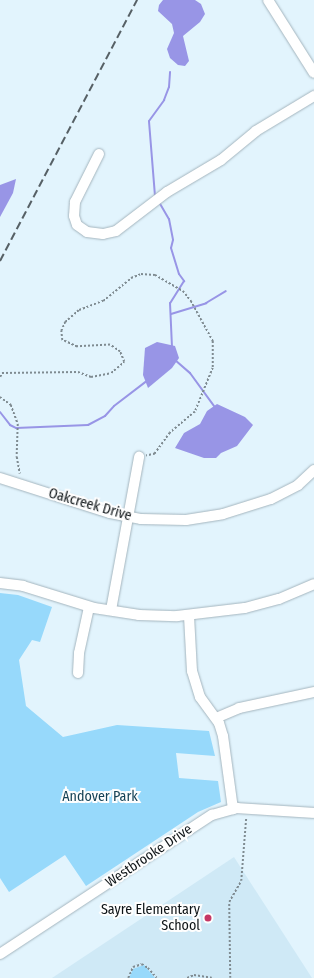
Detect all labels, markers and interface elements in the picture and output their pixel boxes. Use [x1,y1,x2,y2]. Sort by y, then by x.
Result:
street label: Oakcreek Drive [47,485,133,525]
park label: Andover Park [62,789,138,805]
street label: Westbrooke Drive [103,821,195,891]
place label: Sayre Elementary School [101,902,200,934]
marker: Sayre Elementary School [203,913,213,923]

